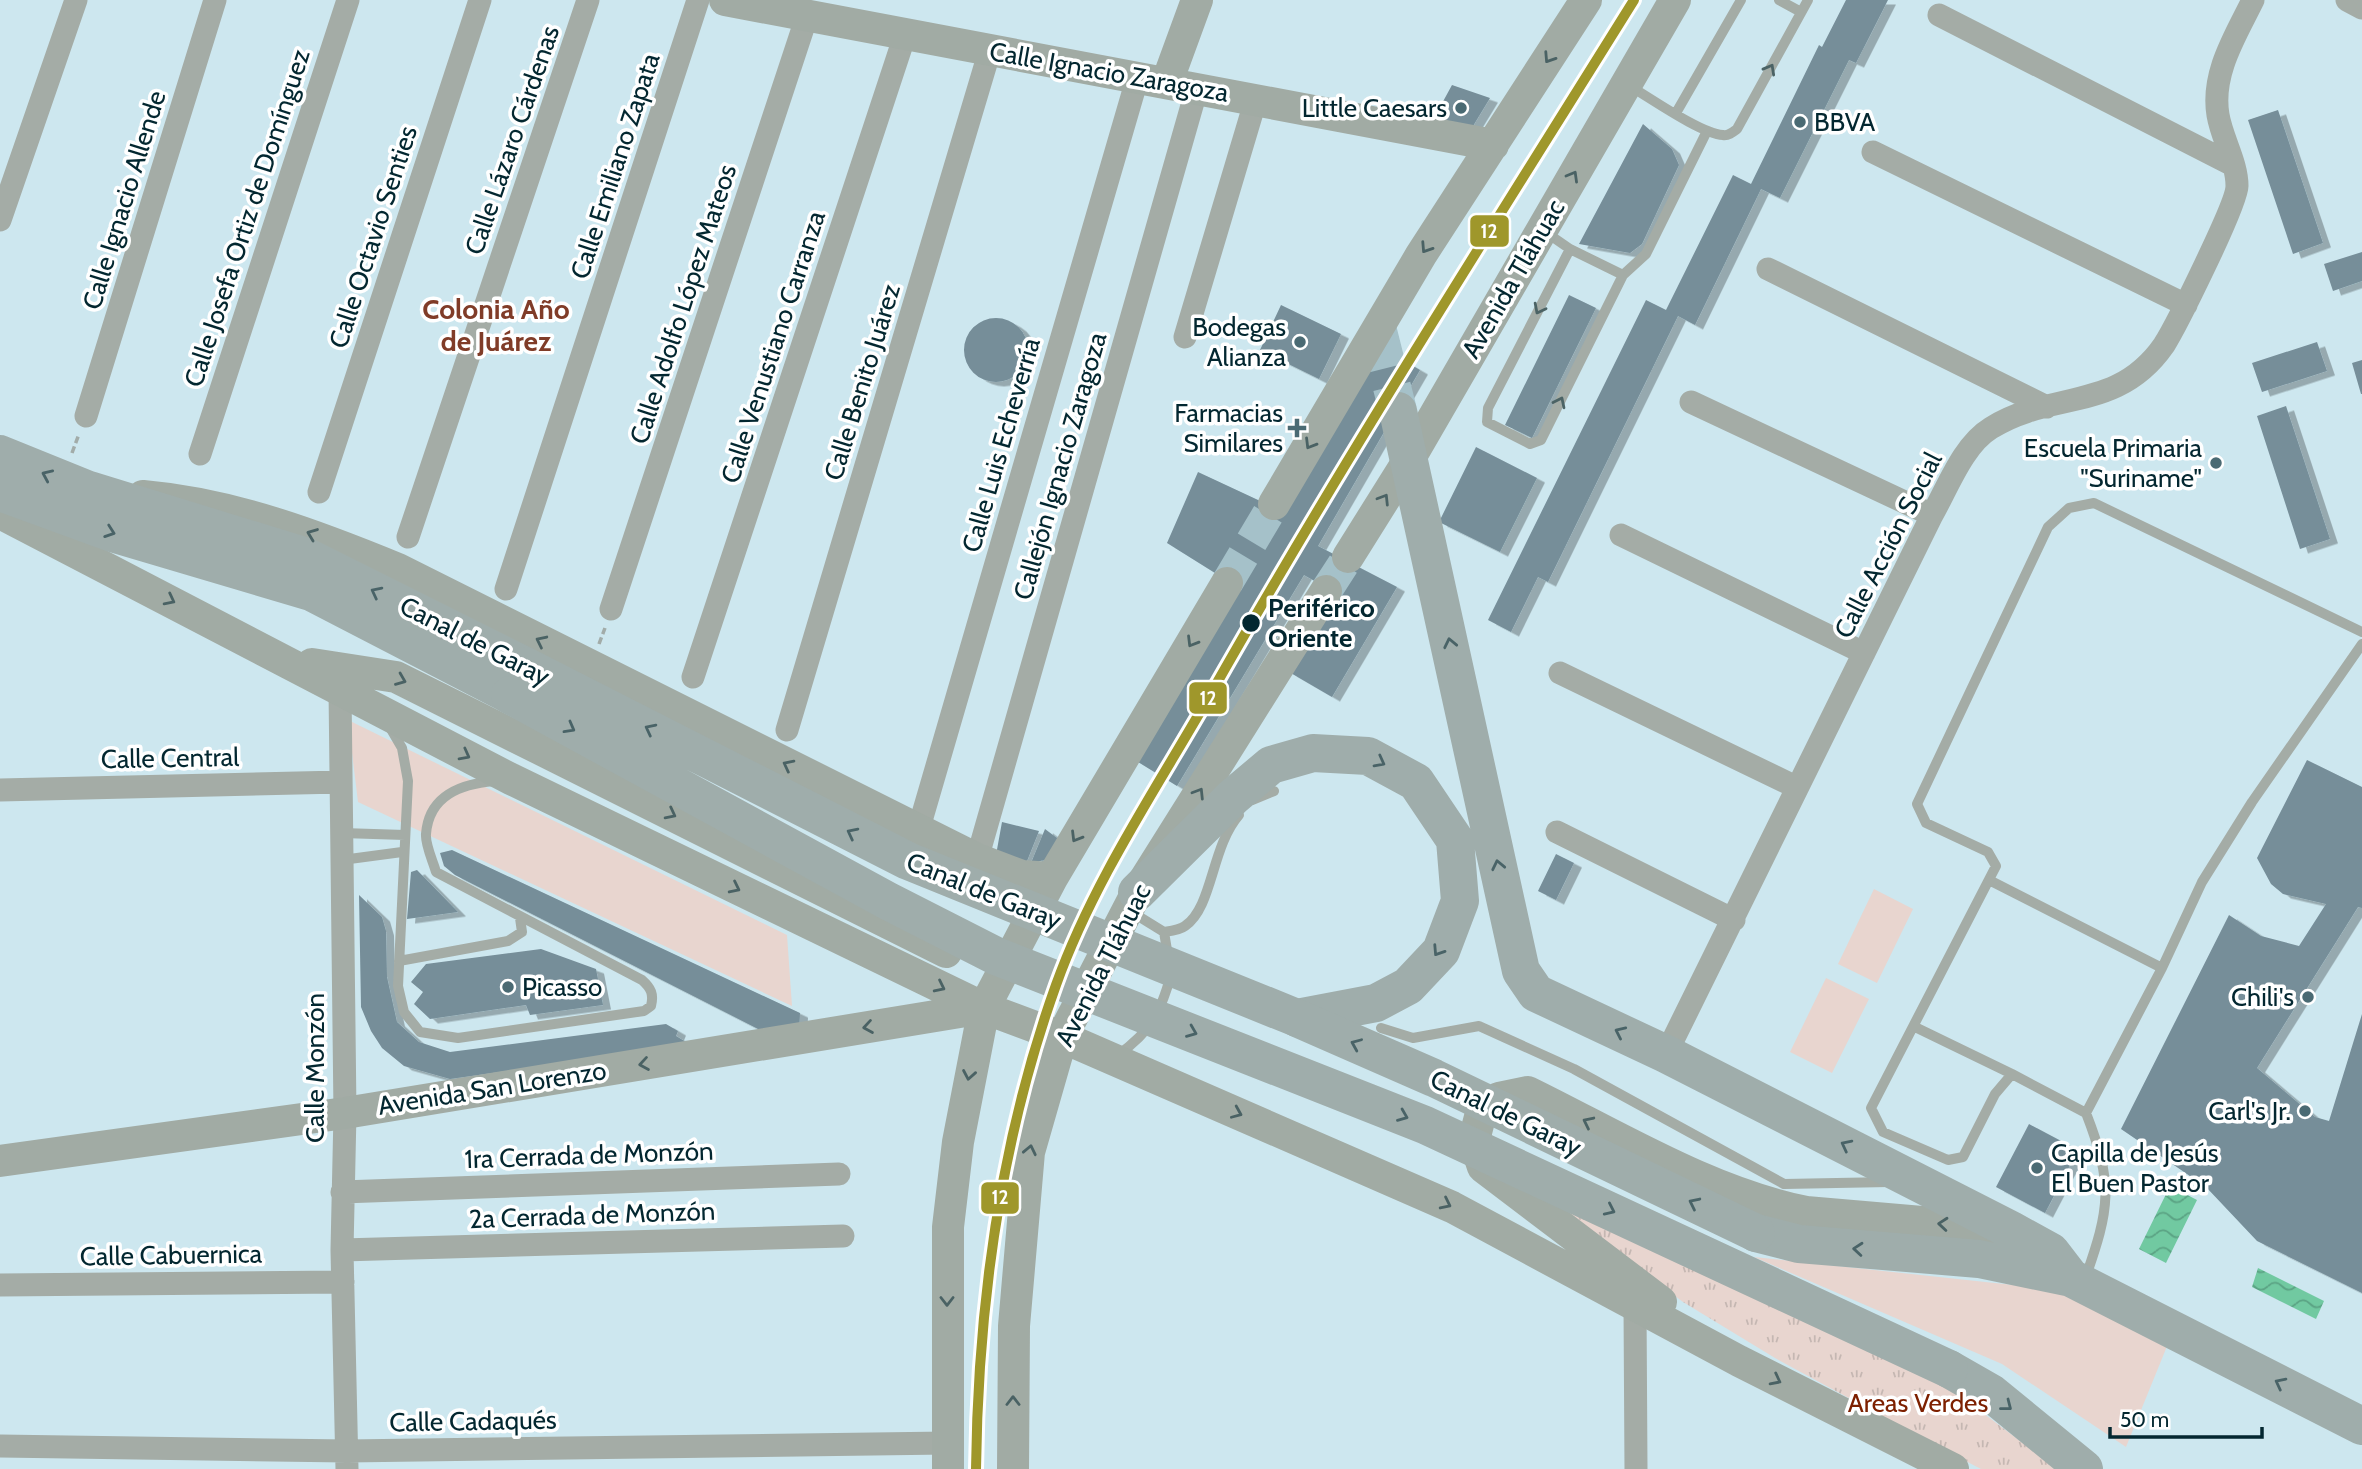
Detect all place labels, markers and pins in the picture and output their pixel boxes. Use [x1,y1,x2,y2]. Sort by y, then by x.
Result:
place label: Little Caesars [1302,92,1447,124]
marker: Little Caesars [1453,100,1469,116]
place label: BBVA [1814,106,1875,138]
marker: BBVA [1792,114,1808,130]
place label: Bodegas Alianza [1192,311,1287,373]
marker: Bodegas Alianza [1292,334,1308,350]
place label: Farmacias Similares [1174,397,1283,459]
marker: Farmacias Similares [1289,420,1305,436]
place label: Escuela Primaria "Suriname" [2024,432,2203,494]
marker: Escuela Primaria "Suriname" [2208,455,2224,471]
place label: Periférico Oriente [1268,592,1375,654]
marker: Periférico Oriente [1240,612,1262,634]
place label: Picasso [522,971,602,1003]
marker: Picasso [500,979,516,995]
place label: Chili's [2231,981,2294,1013]
marker: Chili's [2300,989,2316,1005]
place label: Carl's Jr. [2208,1095,2291,1127]
marker: Carl's Jr. [2297,1103,2313,1119]
place label: Capilla de Jesús El Buen Pastor [2051,1137,2219,1199]
marker: Capilla de Jesús El Buen Pastor [2029,1160,2045,1176]

